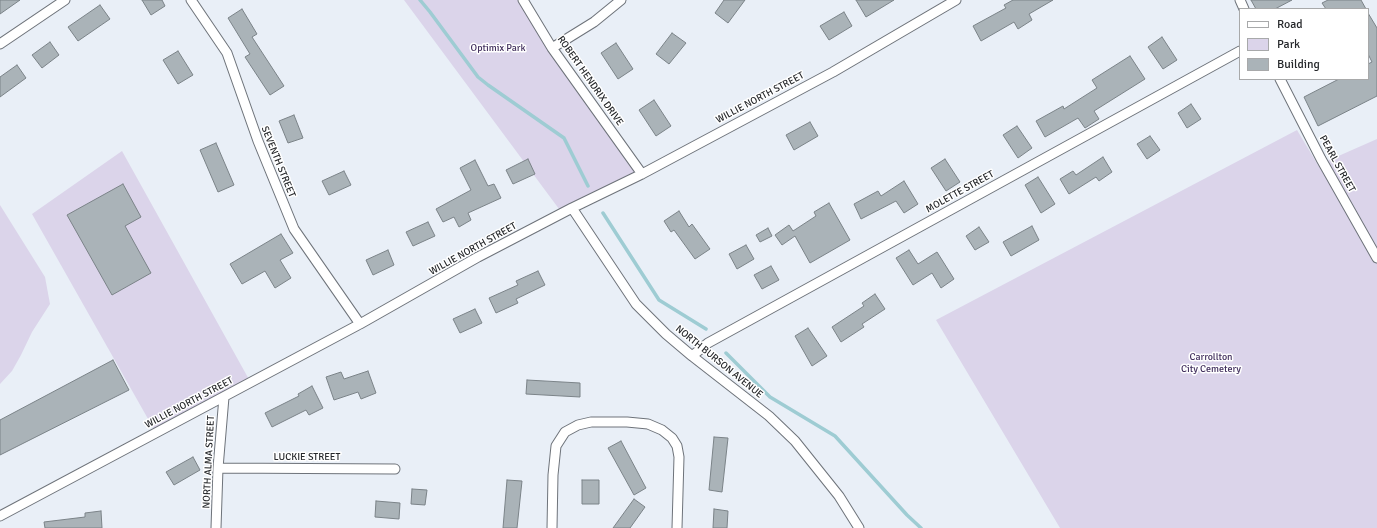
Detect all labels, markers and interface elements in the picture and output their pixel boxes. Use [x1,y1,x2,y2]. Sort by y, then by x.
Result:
legend [1239,8,1369,80]
text: Road [1277,17,1303,32]
street label: ROBERT HENDRIX DRIVE [554,34,626,128]
text: Park [1277,37,1300,52]
park label: Optimix Park [471,42,525,54]
text: Building [1277,57,1320,72]
street label: WILLIE NORTH STREET [714,70,806,126]
street label: SEVENTH STREET [258,125,298,199]
street label: PEARL STREET [1316,133,1358,195]
street label: MOLETTE STREET [924,168,996,216]
street label: WILLIE NORTH STREET [427,220,519,278]
street label: NORTH BURSON AVENUE [673,323,765,401]
park label: Carrollton City Cemetery [1181,351,1241,374]
street label: WILLIE NORTH STREET [143,375,235,431]
street label: NORTH ALMA STREET [201,415,217,509]
street label: LUCKIE STREET [274,451,340,463]

